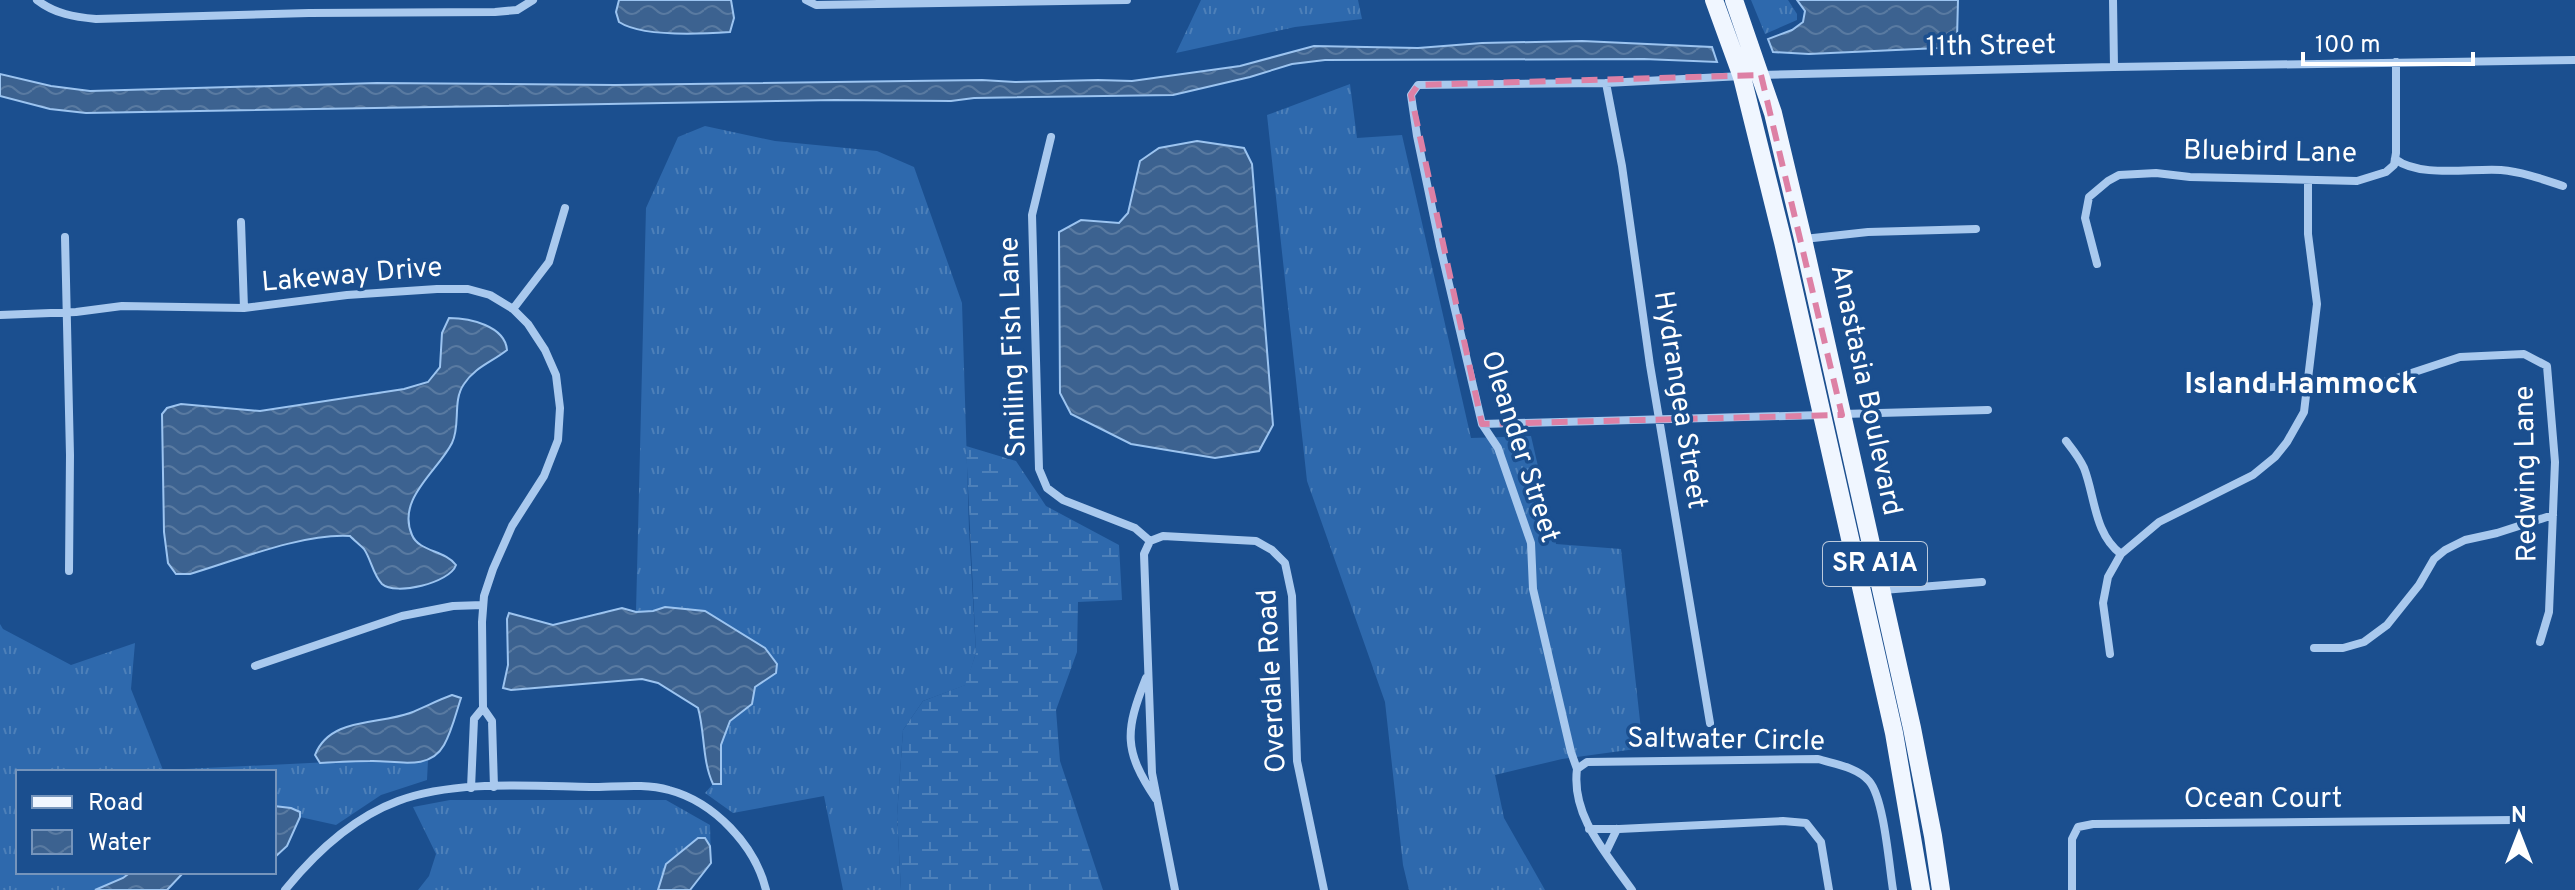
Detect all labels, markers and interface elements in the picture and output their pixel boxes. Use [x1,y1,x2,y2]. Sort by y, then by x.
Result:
scale bar [2303,16,2473,66]
street label: 11th Street [1926,28,2056,66]
text: 100 m [2315,31,2381,61]
street label: Bluebird Lane [2183,133,2357,173]
street label: Smiling Fish Lane [992,236,1036,458]
street label: Lakeway Drive [260,250,444,302]
street label: Anastasia Boulevard [1821,261,1909,519]
street label: Hydrangea Street [1644,288,1714,512]
street label: Oleander Street [1471,347,1567,547]
district label: Island Hammock [2184,367,2418,404]
street label: Redwing Lane [2507,385,2547,563]
road number: SR A1A [1823,542,1927,586]
street label: Overdale Road [1250,588,1296,774]
street label: Saltwater Circle [1627,721,1825,761]
legend [16,770,276,874]
street label: Ocean Court [2184,782,2342,818]
text: Road [88,789,144,819]
north arrow [2479,794,2559,874]
text: N [2511,803,2527,830]
text: Water [88,829,151,859]

